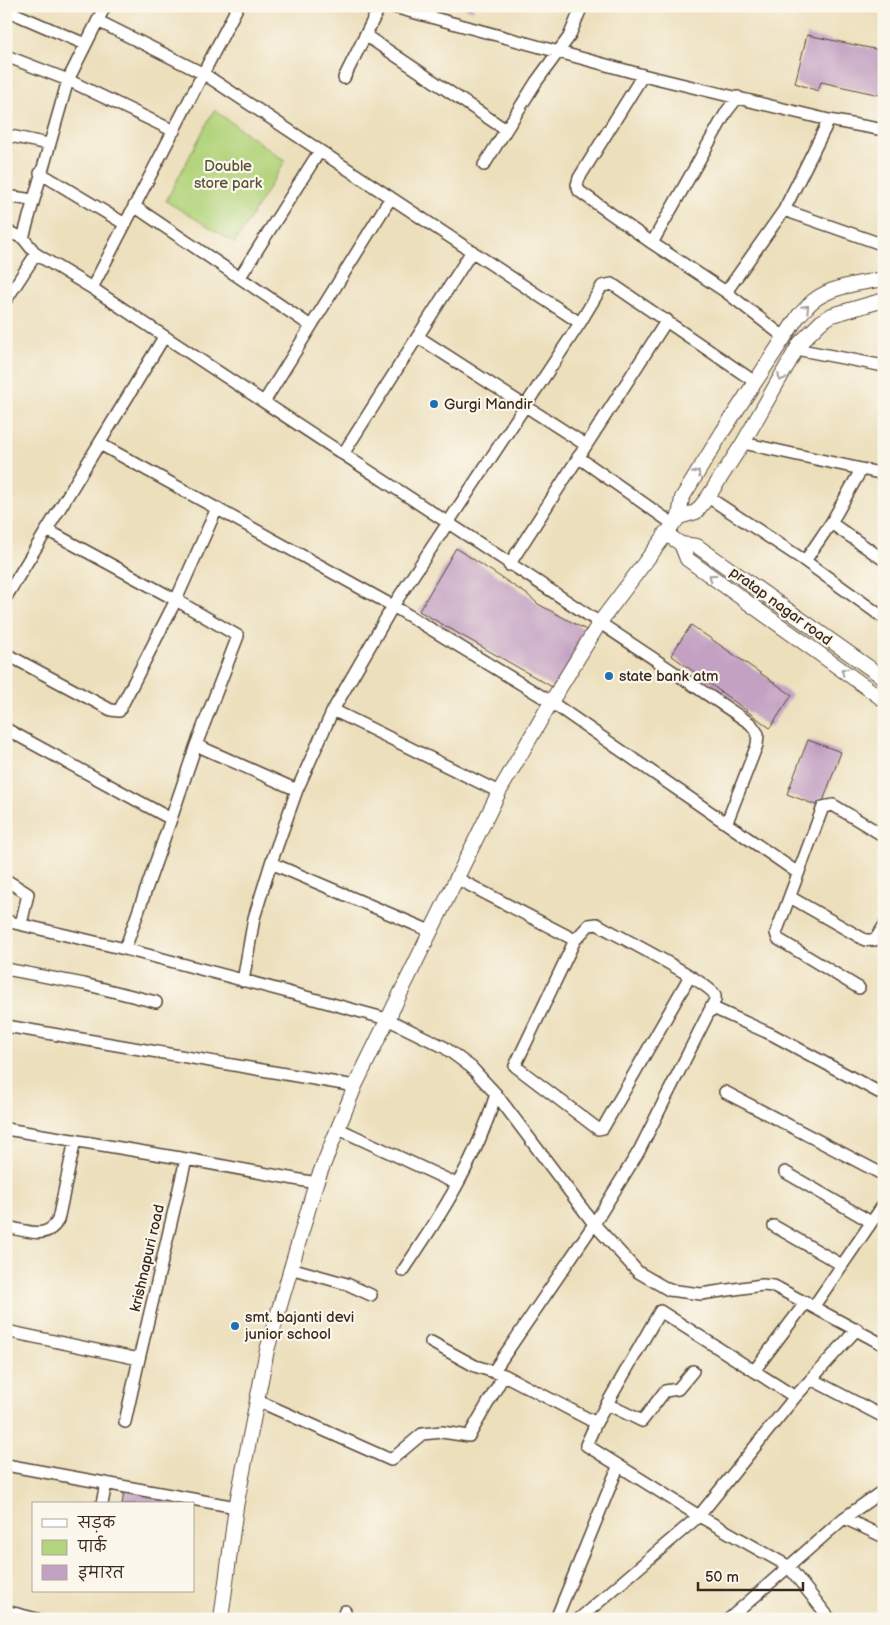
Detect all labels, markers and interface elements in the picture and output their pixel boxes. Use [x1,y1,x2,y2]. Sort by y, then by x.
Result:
park label: Double store park [194,157,263,193]
one-way arrow [800,305,809,314]
one-way arrow [777,373,787,382]
place label: Gurgi Mandir [444,395,533,414]
marker: Gurgi Mandir [428,398,440,410]
one-way arrow [690,469,700,478]
street label: pratap nagar road [726,563,836,650]
one-way arrow [709,574,718,582]
place label: state bank atm [619,667,718,686]
one-way arrow [840,668,850,677]
marker: state bank atm [603,670,615,682]
street label: krishnapuri road [126,1203,169,1314]
place label: smt. bajanti devi junior school [244,1308,354,1344]
marker: smt. bajanti devi junior school [229,1320,241,1332]
legend [32,1502,195,1592]
text: सड़क [77,1514,116,1533]
text: पार्क [77,1535,108,1557]
scale bar [698,1560,802,1592]
text: इमारत [78,1564,125,1583]
text: 50 m [705,1568,739,1587]

